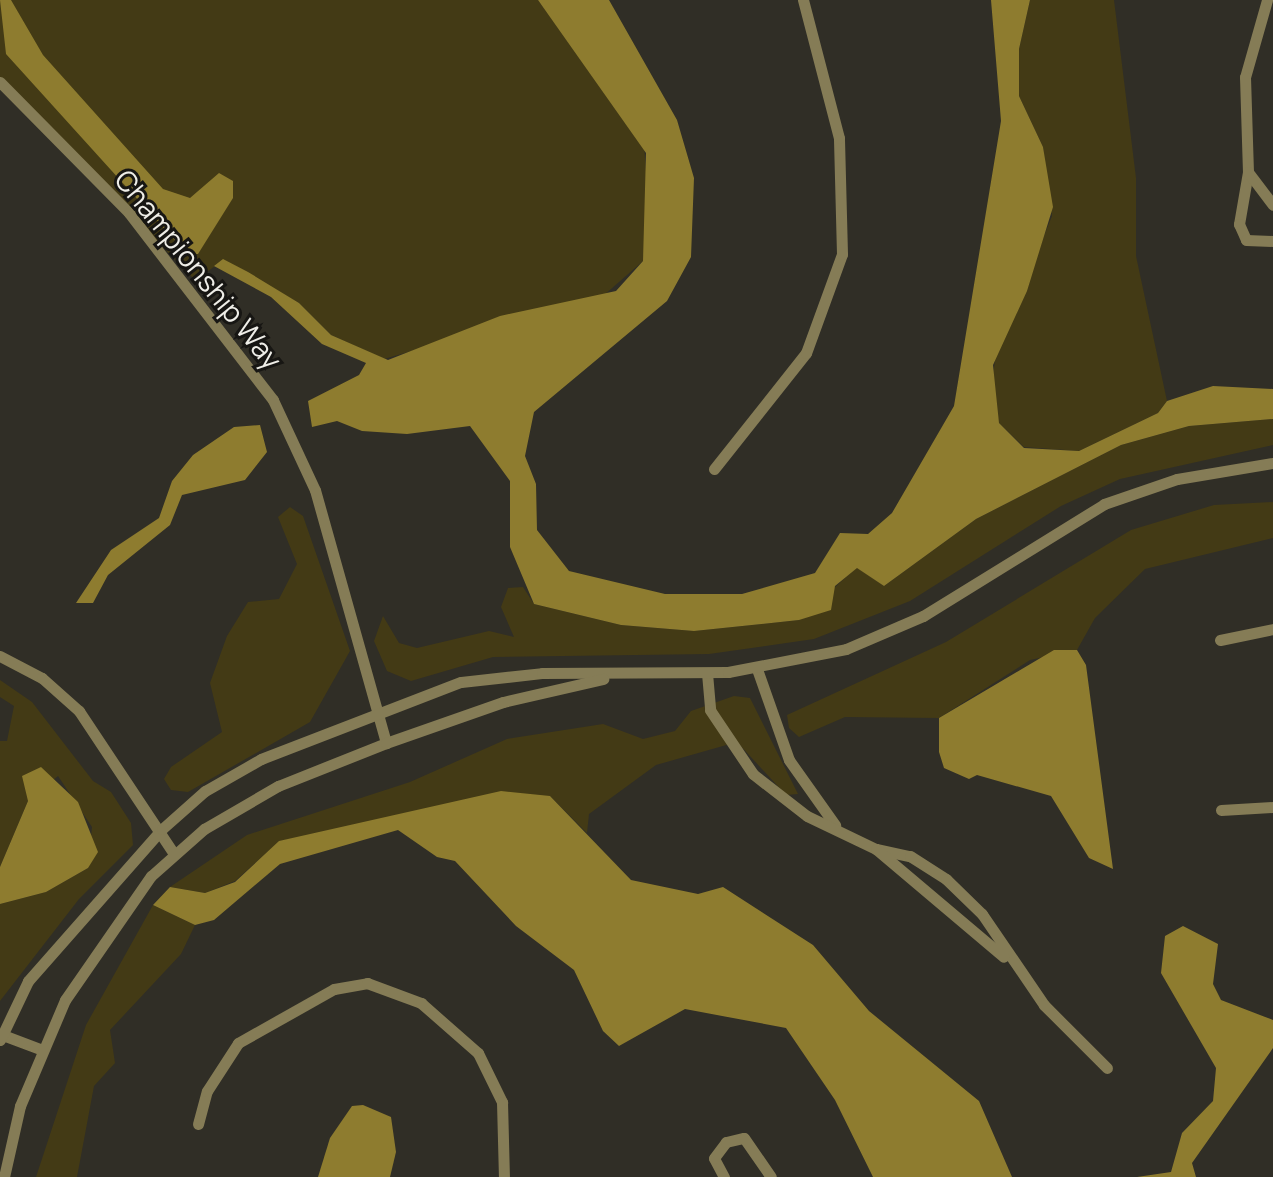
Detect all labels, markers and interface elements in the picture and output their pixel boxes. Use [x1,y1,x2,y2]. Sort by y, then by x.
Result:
street label: Championship Way [108,163,290,375]

